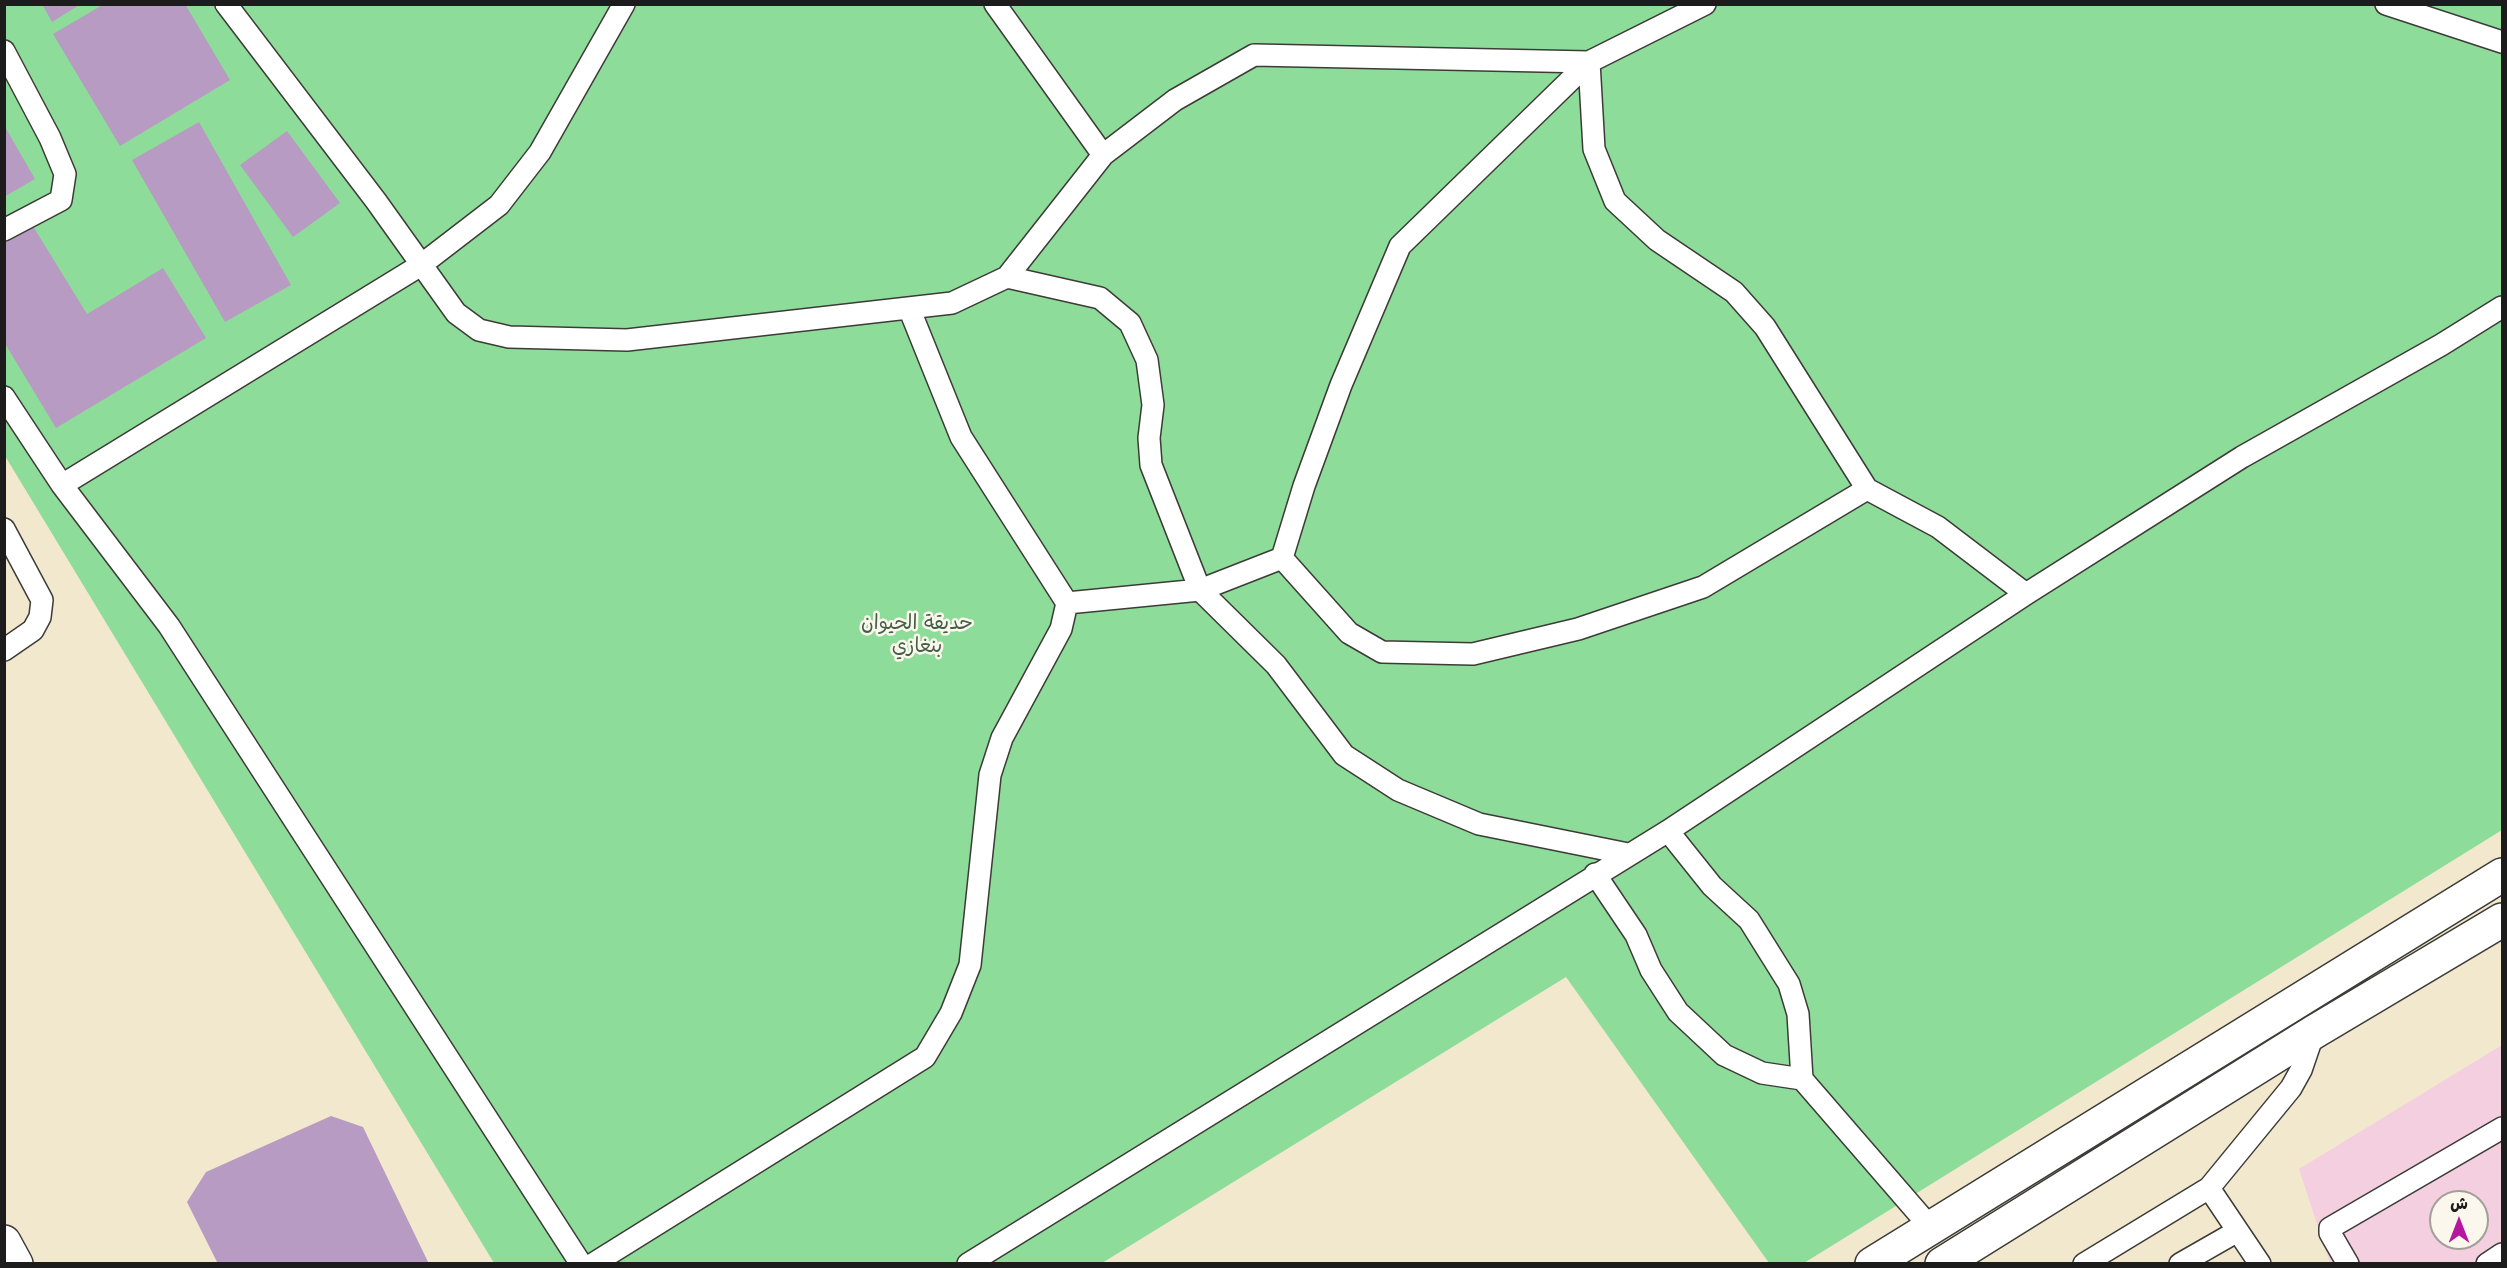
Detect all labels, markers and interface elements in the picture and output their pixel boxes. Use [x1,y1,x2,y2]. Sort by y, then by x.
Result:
park label: حديقة الحيوان بنغازي [861,611,973,658]
north arrow [2429,1190,2489,1250]
text: ش [2450,1195,2468,1213]

